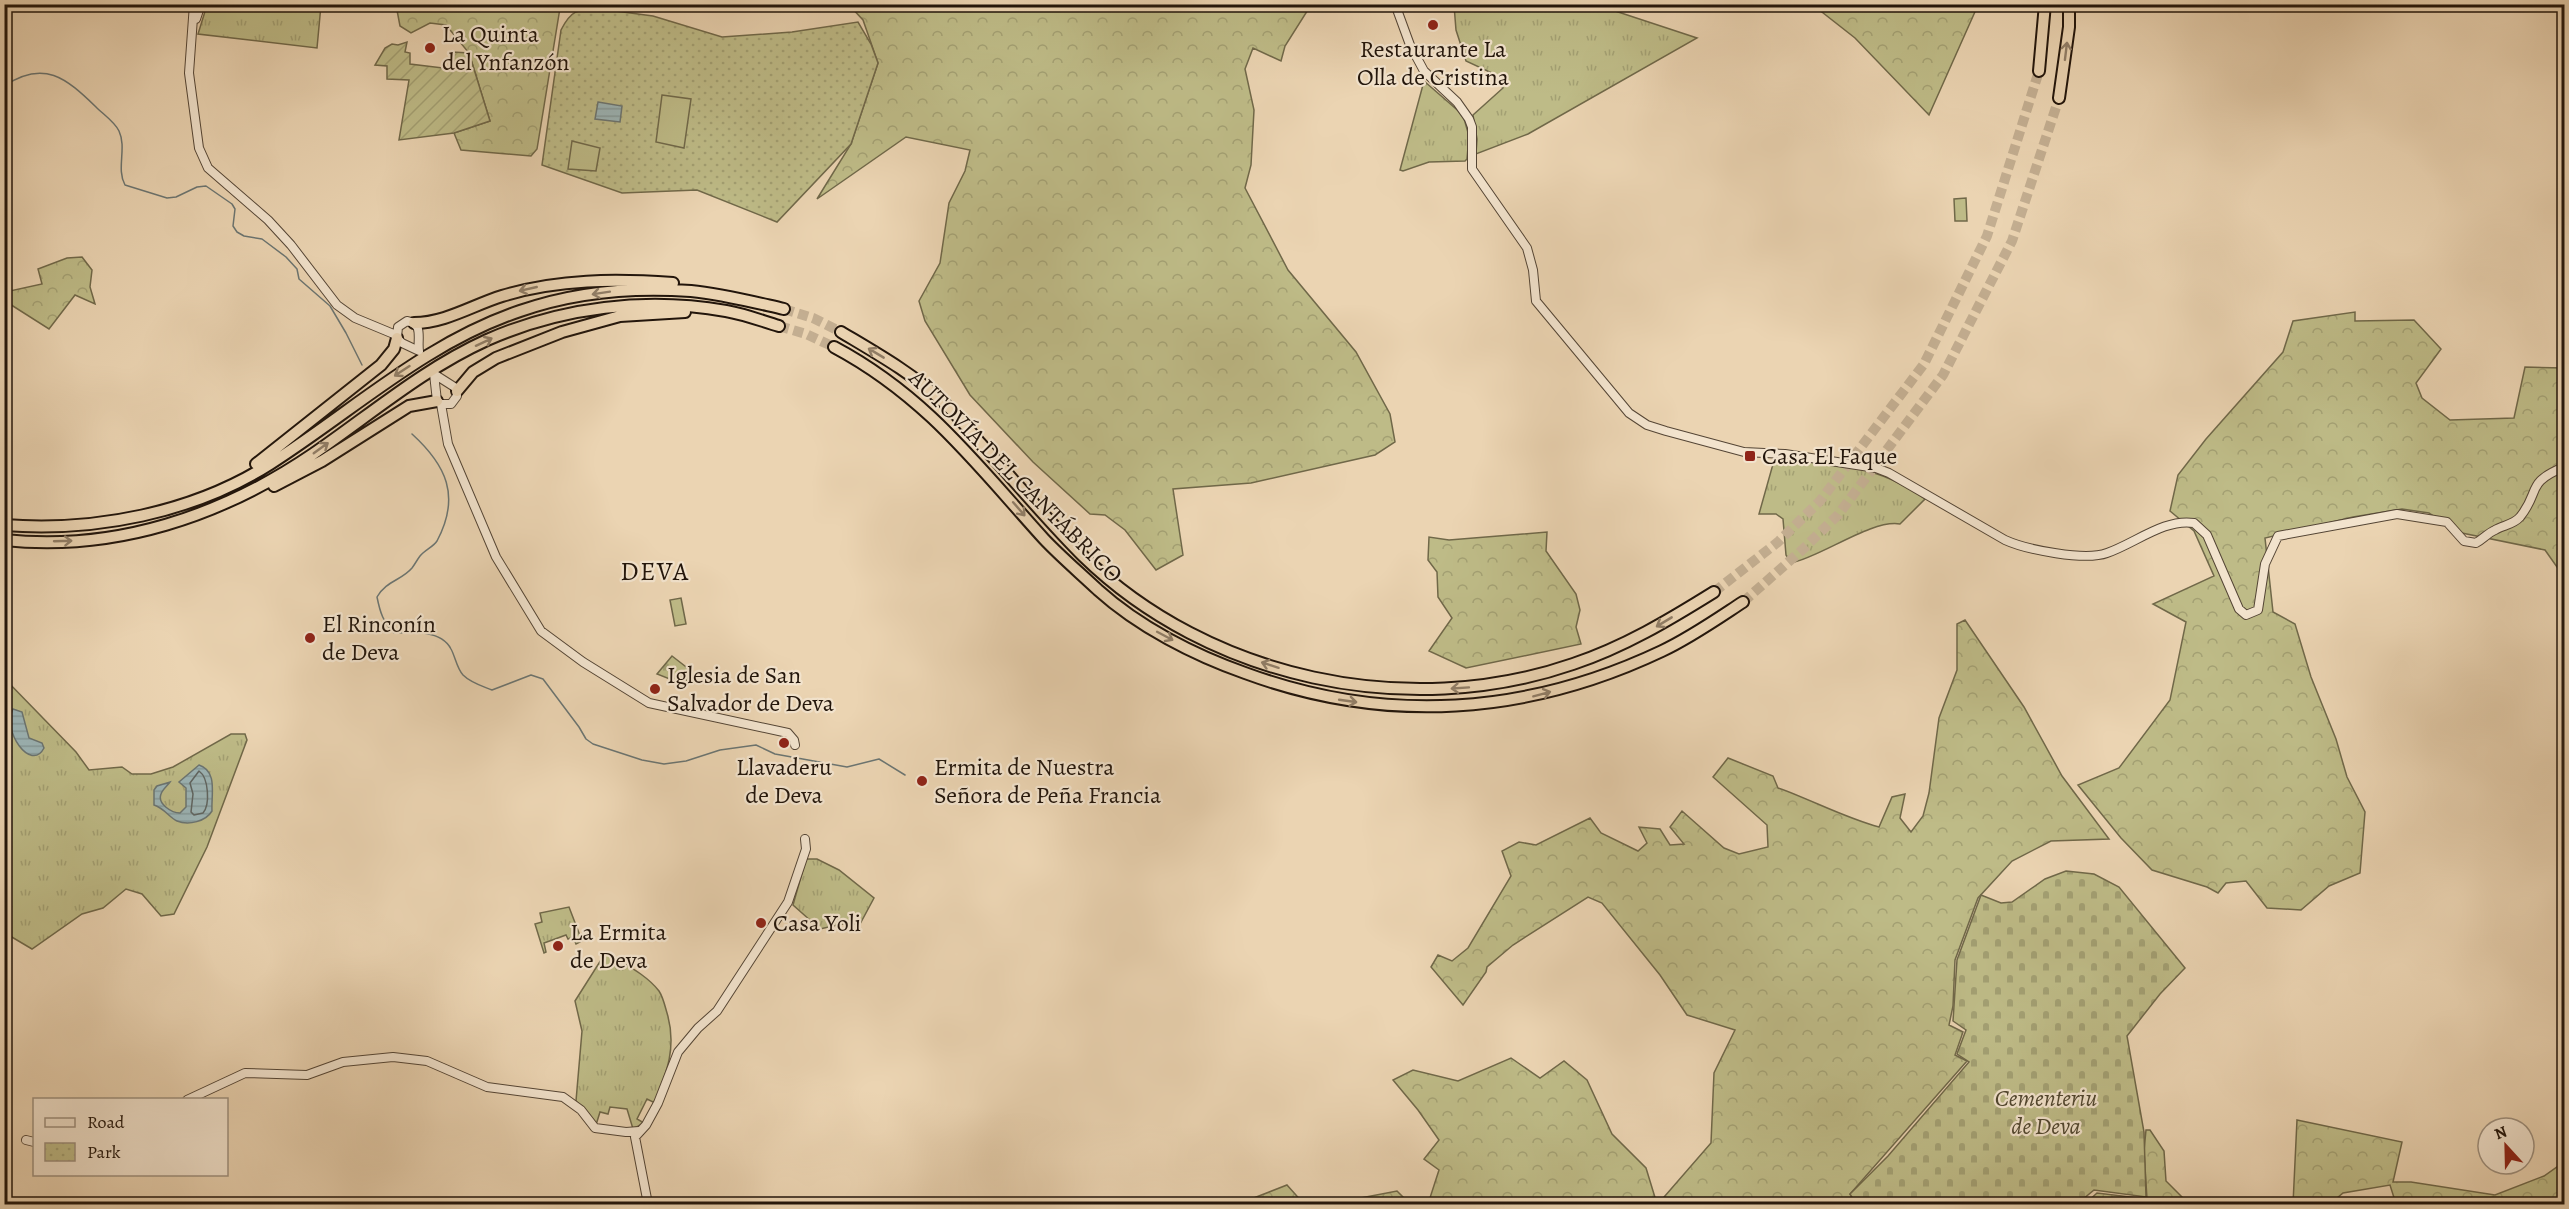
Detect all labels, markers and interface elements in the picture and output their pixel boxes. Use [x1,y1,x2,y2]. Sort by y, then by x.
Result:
place label: La Quinta del Ynfanzón [442,18,570,78]
marker: Restaurante La Olla de Cristina [1426,18,1440,32]
place label: Restaurante La Olla de Cristina [1357,33,1510,93]
marker: La Quinta del Ynfanzón [423,41,437,55]
one-way arrow [2060,42,2071,62]
one-way arrow [519,284,539,295]
one-way arrow [592,288,612,299]
one-way arrow [475,335,493,347]
one-way arrow [868,346,885,358]
street label: AUTOVÍA DEL CANTÁBRICO [901,361,1130,590]
one-way arrow [395,365,411,377]
place label: Casa El Faque [1762,440,1897,472]
one-way arrow [313,442,329,454]
marker: Casa El Faque [1743,449,1757,463]
one-way arrow [1012,501,1026,516]
one-way arrow [52,535,72,546]
district label: DEVA [620,554,690,589]
place label: El Rinconín de Deva [322,608,436,668]
one-way arrow [1656,617,1673,629]
marker: El Rinconín de Deva [303,631,317,645]
one-way arrow [1156,631,1174,642]
place label: Iglesia de San Salvador de Deva [667,659,835,719]
one-way arrow [1261,659,1280,670]
marker: Iglesia de San Salvador de Deva [648,682,662,696]
one-way arrow [1450,682,1470,693]
one-way arrow [1532,688,1551,699]
one-way arrow [1338,695,1357,706]
marker: Llavaderu de Deva [777,736,791,750]
place label: Llavaderu de Deva [736,751,832,811]
place label: Ermita de Nuestra Señora de Peña Francia [934,751,1162,811]
marker: Ermita de Nuestra Señora de Peña Francia [915,774,929,788]
place label: Casa Yoli [773,907,861,939]
place label: La Ermita de Deva [570,916,667,976]
marker: Casa Yoli [754,916,768,930]
marker: La Ermita de Deva [551,939,565,953]
park label: Cementeriu de Deva [1995,1082,2097,1142]
legend [33,1098,228,1176]
text: Road [87,1110,125,1134]
north arrow [2476,1116,2536,1176]
text: N [2491,1121,2511,1145]
text: Park [87,1140,121,1164]

